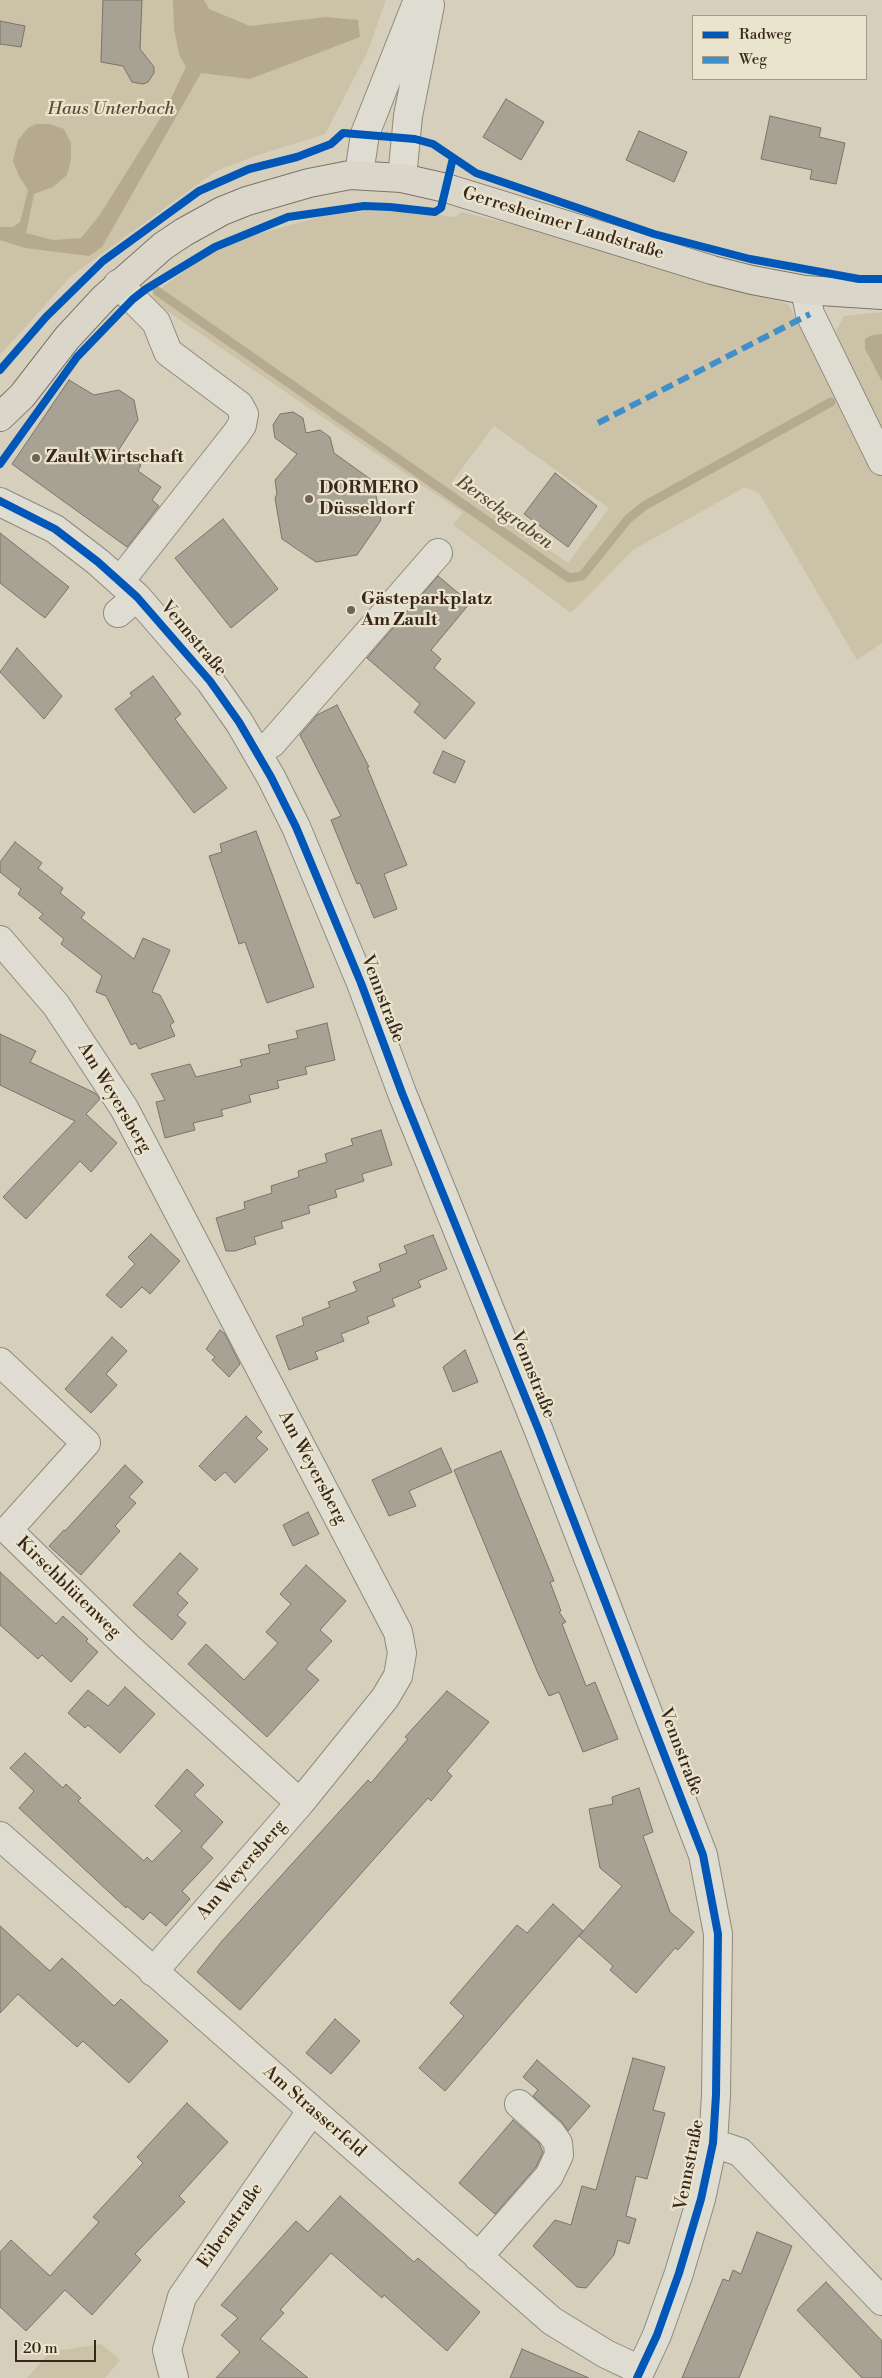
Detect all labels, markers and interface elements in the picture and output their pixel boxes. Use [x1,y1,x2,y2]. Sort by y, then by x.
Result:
legend [692,15,867,80]
text: Radweg [739,25,792,44]
text: Weg [739,50,767,69]
park label: Haus Unterbach [47,99,175,121]
street label: Gerresheimer Landstraße [460,183,666,265]
place label: Zault Wirtschaft [46,447,184,469]
marker: Zault Wirtschaft [30,452,42,464]
water label: Berschgraben [451,471,557,555]
place label: DORMERO Düsseldorf [319,478,419,520]
marker: DORMERO Düsseldorf [303,493,315,505]
place label: Gästeparkplatz Am Zault [361,589,492,632]
street label: Vennstraße [155,597,231,681]
marker: Gästeparkplatz Am Zault [345,604,357,616]
street label: Vennstraße [355,952,409,1046]
street label: Am Weyersberg [72,1039,156,1157]
street label: Vennstraße [505,1328,559,1422]
street label: Am Weyersberg [273,1408,351,1528]
street label: Kirschblütenweg [11,1533,125,1643]
street label: Vennstraße [653,1705,707,1799]
street label: Am Weyersberg [193,1816,291,1924]
street label: Am Strasserfeld [258,2061,370,2163]
street label: Vennstraße [671,2118,709,2212]
street label: Eibenstraße [194,2179,268,2273]
scale bar [18,2330,99,2362]
text: 20 m [23,2339,58,2358]

